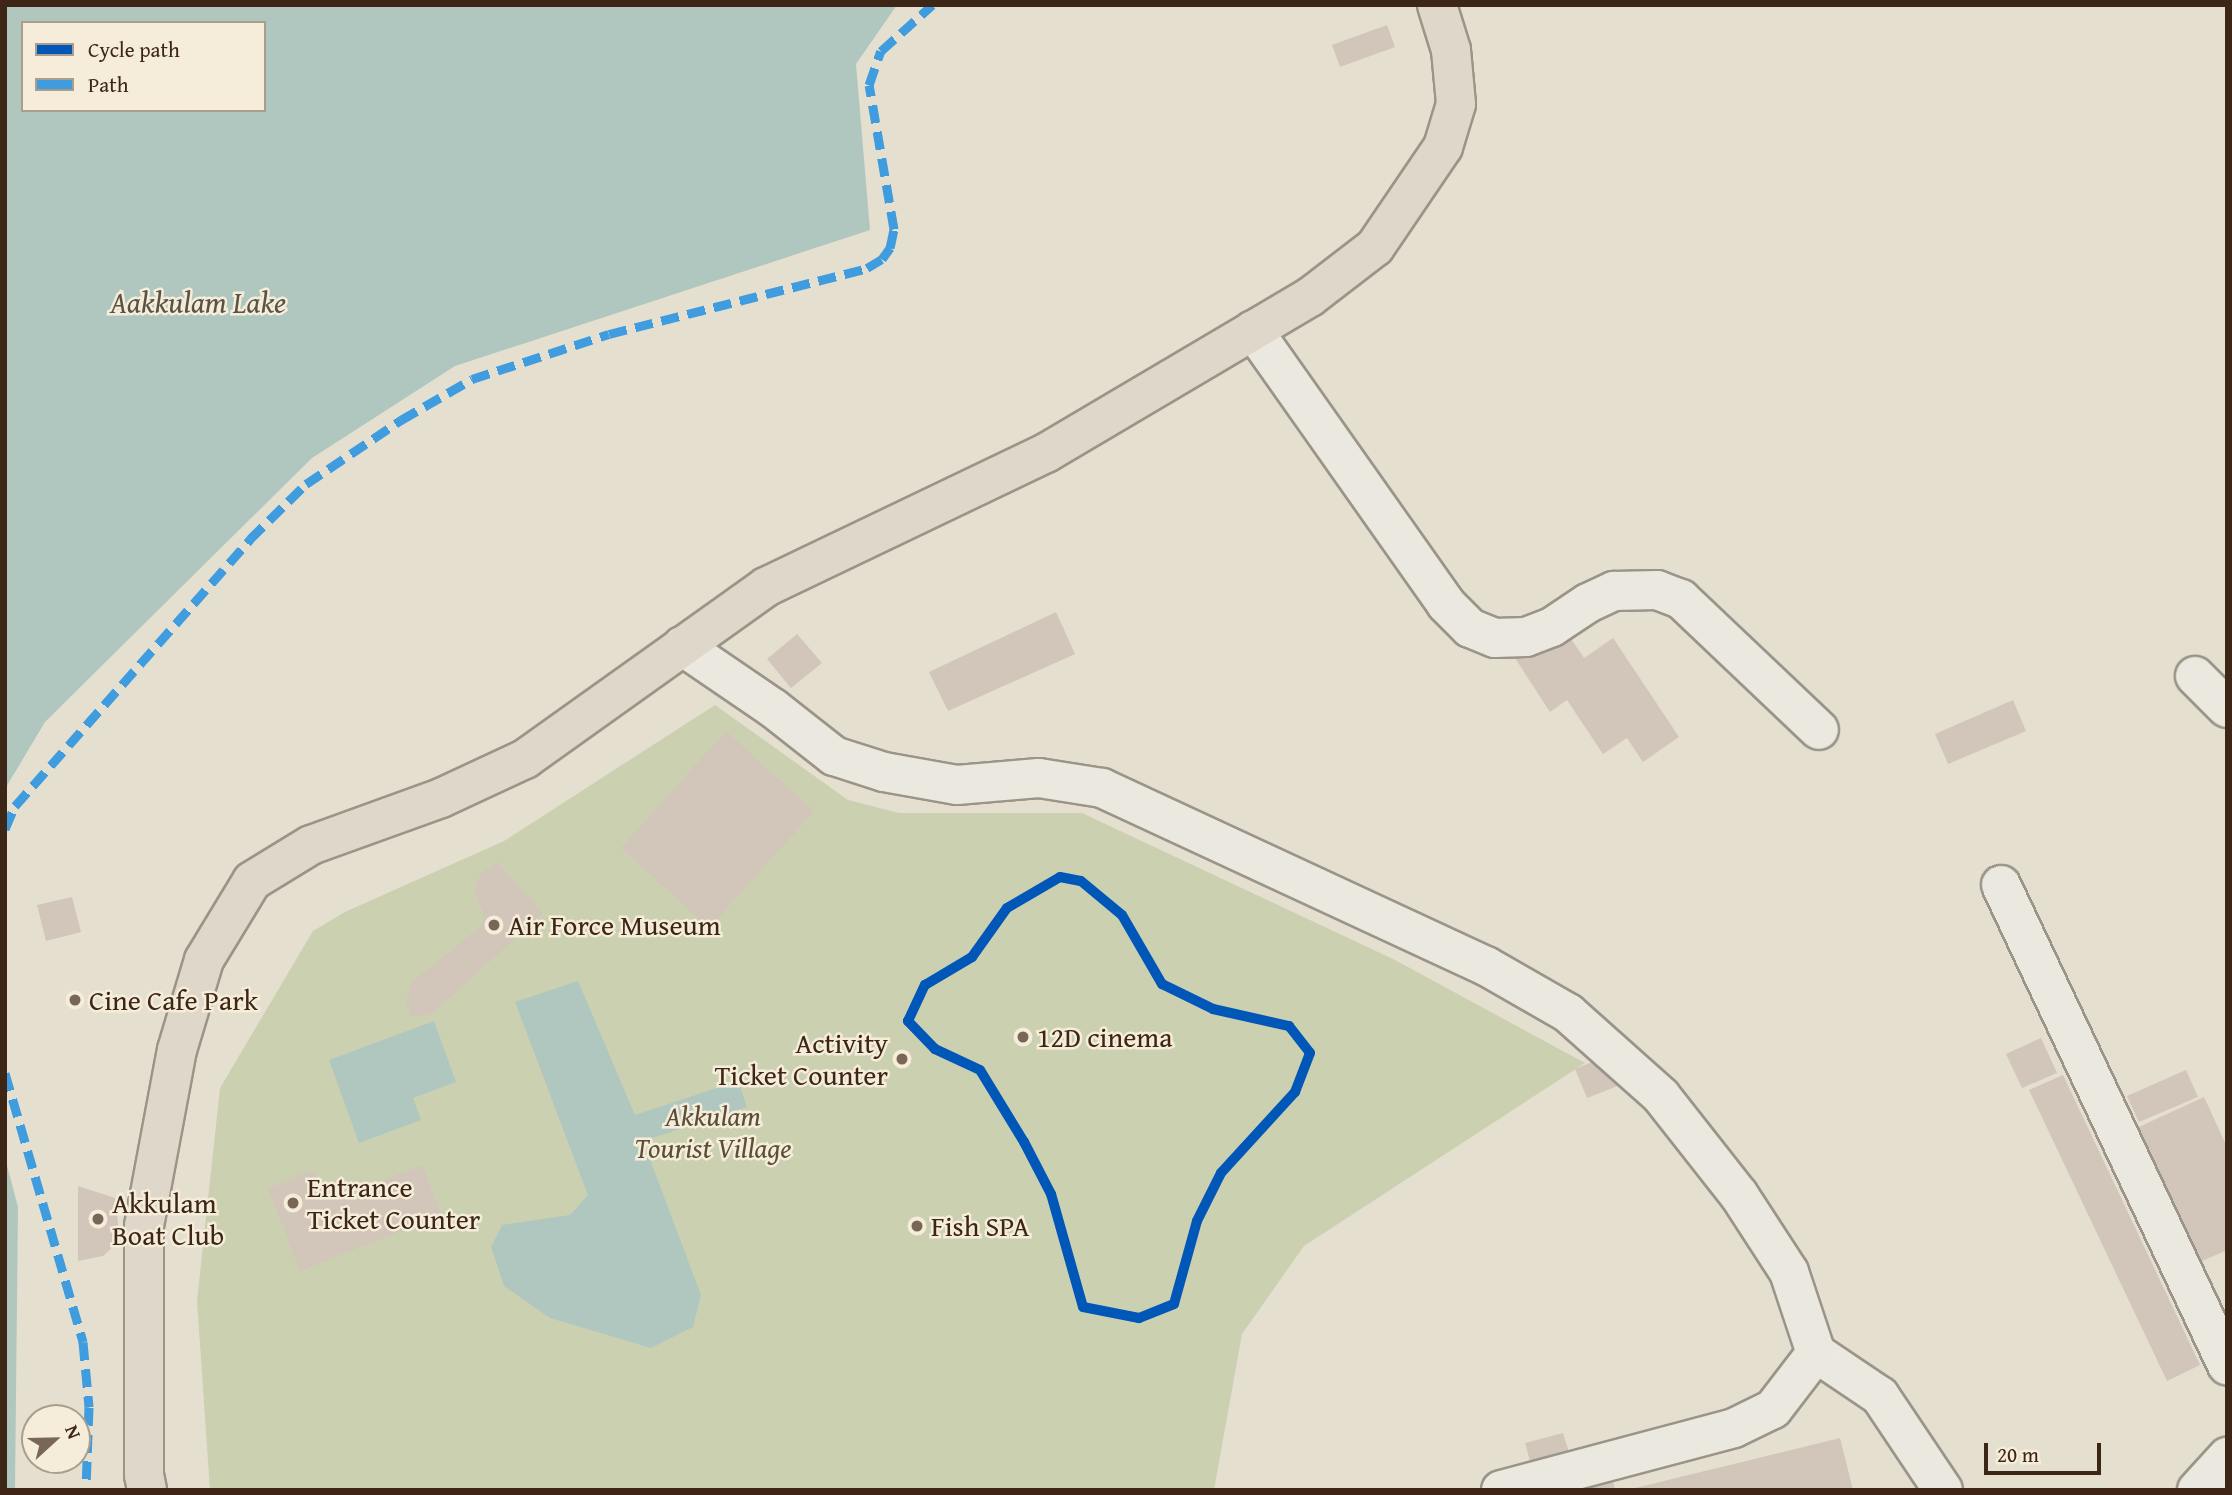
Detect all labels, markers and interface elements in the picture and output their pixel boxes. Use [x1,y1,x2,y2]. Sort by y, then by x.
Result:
legend [21,21,266,112]
text: Cycle path [88,34,180,65]
text: Path [88,69,128,100]
water label: Aakkulam Lake [110,284,286,320]
place label: Air Force Museum [508,908,721,942]
marker: Air Force Museum [486,917,502,933]
place label: Cine Cafe Park [89,983,258,1017]
marker: Cine Cafe Park [67,992,83,1008]
place label: 12D cinema [1037,1020,1172,1054]
place label: Activity Ticket Counter [715,1026,888,1092]
marker: 12D cinema [1015,1029,1031,1045]
marker: Activity Ticket Counter [894,1051,910,1067]
park label: Akkulam Tourist Village [635,1099,791,1165]
place label: Entrance Ticket Counter [307,1170,480,1236]
place label: Akkulam Boat Club [112,1186,224,1252]
marker: Entrance Ticket Counter [285,1195,301,1211]
place label: Fish SPA [931,1209,1030,1243]
marker: Akkulam Boat Club [90,1211,106,1227]
marker: Fish SPA [909,1218,925,1234]
north arrow [21,1404,91,1474]
text: N [58,1421,89,1443]
scale bar [1987,1428,2104,1472]
text: 20 m [1997,1439,2039,1470]

